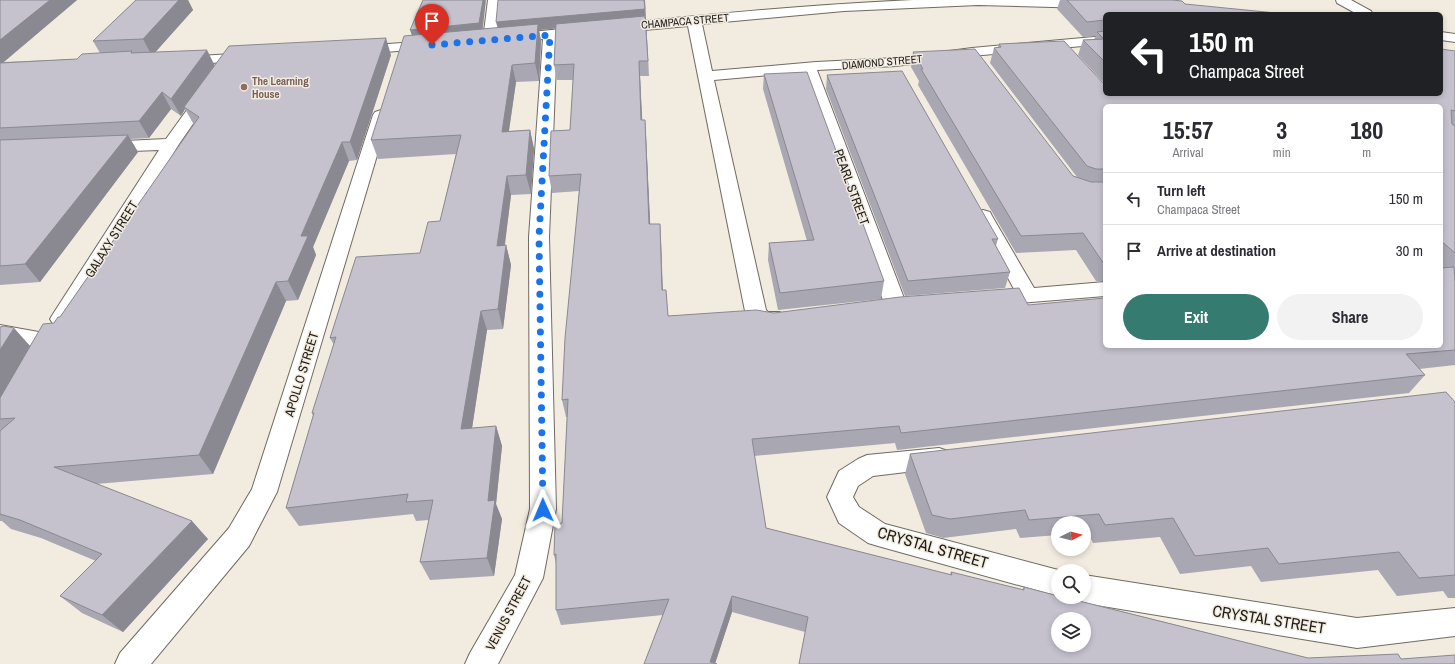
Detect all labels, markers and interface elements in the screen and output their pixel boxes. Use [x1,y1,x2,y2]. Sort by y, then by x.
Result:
pin [415,4,449,45]
icon: arrive [421,10,443,32]
street label: CHAMPACA STREET [641,10,730,32]
text: 150 m [1189,23,1254,61]
icon: left [1123,28,1175,80]
street label: DIAMOND STREET [841,51,923,72]
text: Champaca Street [1189,59,1304,84]
place label: The Learning House [252,74,309,101]
marker: The Learning House [239,82,249,92]
text: 15:57 [1163,114,1213,146]
text: 3 [1276,114,1287,146]
text: 180 [1350,114,1383,146]
text: Arrival [1173,144,1203,161]
text: min [1273,144,1291,161]
text: m [1362,144,1371,161]
street label: PEARL STREET [830,147,873,228]
text: Turn left [1157,180,1205,201]
icon: left [1123,188,1145,210]
text: 150 m [1389,188,1423,209]
street label: GALAXY STREET [81,197,142,281]
text: Champaca Street [1157,201,1240,218]
icon: arrive [1123,240,1145,262]
text: Arrive at destination [1157,240,1276,261]
text: 30 m [1396,240,1423,261]
button: Exit [1123,294,1269,340]
button: Share [1277,294,1423,340]
street label: APOLLO STREET [280,329,323,420]
position arrow [522,489,564,531]
north arrow [1051,516,1091,556]
map controls [1051,516,1091,652]
street label: CRYSTAL STREET [875,521,991,573]
button: search [1051,564,1091,604]
street label: VENUS STREET [482,573,535,653]
street label: CRYSTAL STREET [1211,599,1327,639]
button: layers [1051,612,1091,652]

